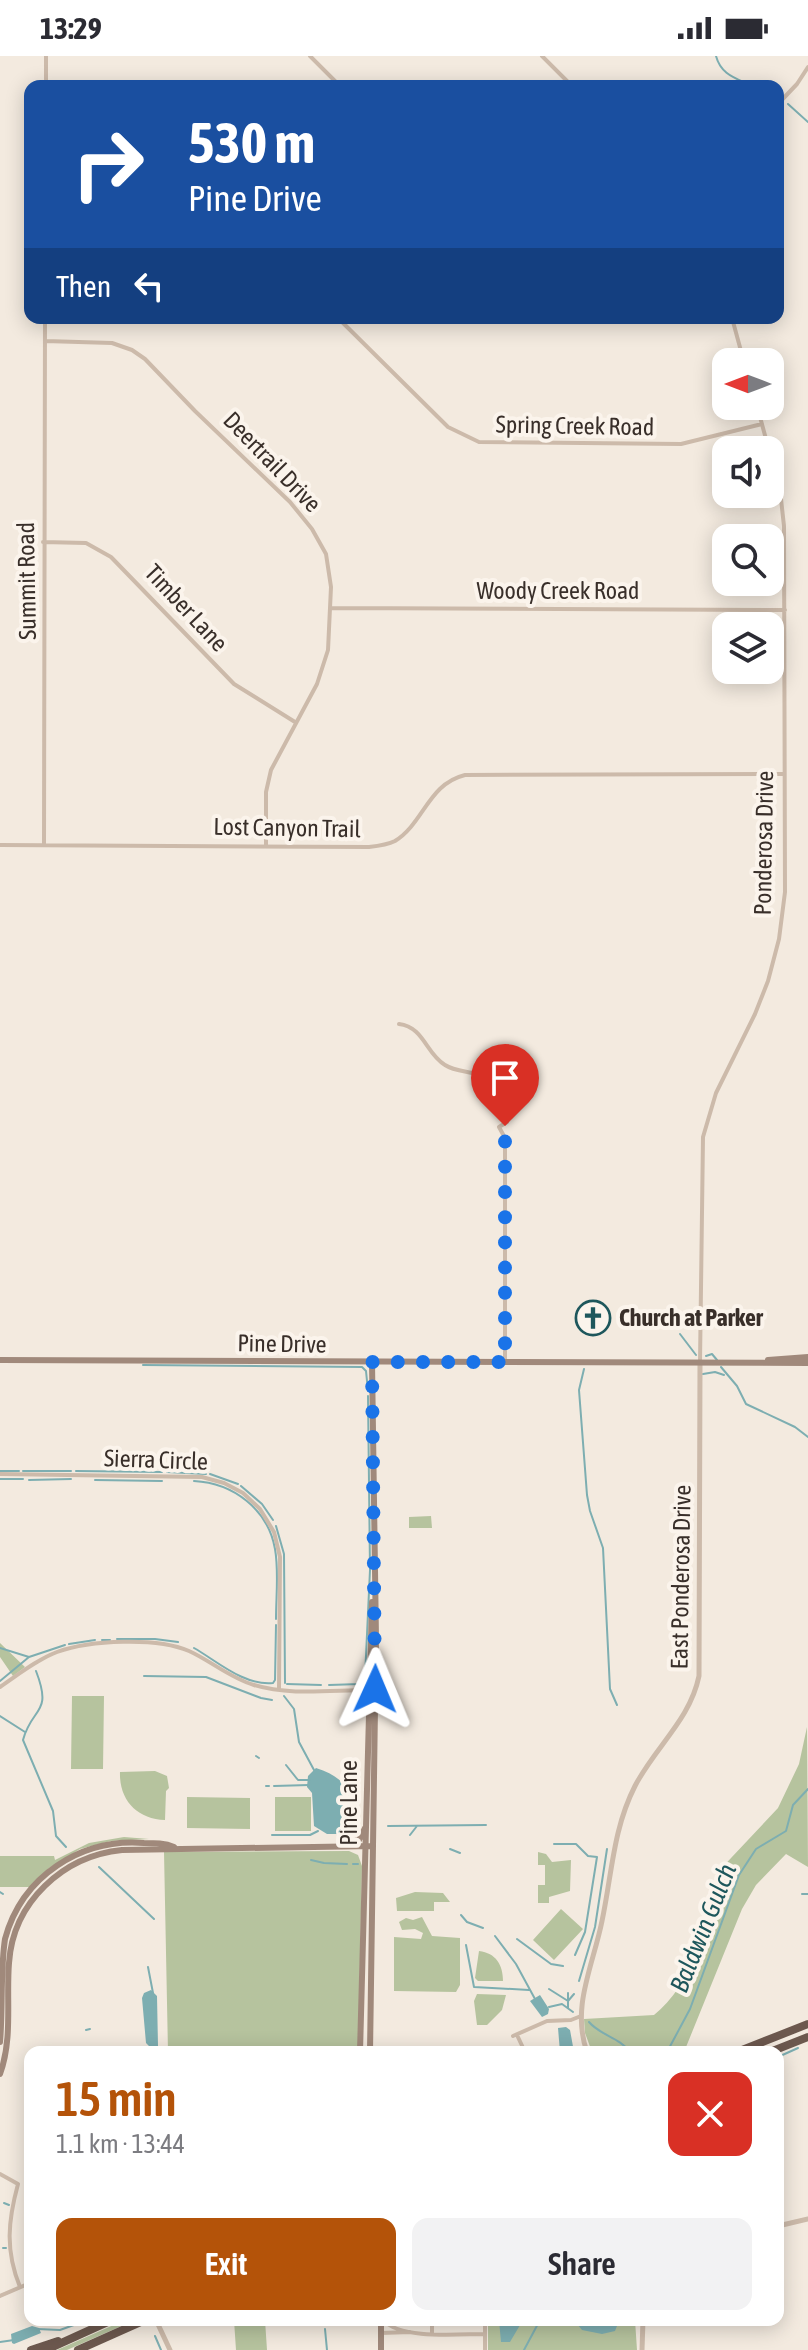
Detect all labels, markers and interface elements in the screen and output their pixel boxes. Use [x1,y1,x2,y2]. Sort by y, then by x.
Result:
text: 13:29 [40,11,102,45]
text: 530 m [188,111,315,175]
icon: right [56,112,160,216]
text: Pine Drive [188,177,322,219]
icon: left [127,264,171,308]
text: Then [56,269,111,303]
north arrow [712,348,784,420]
map controls [712,348,784,684]
street label: Deertrail Drive [218,406,327,517]
street label: Spring Creek Road [496,411,654,440]
button: sound [712,436,784,508]
street label: Summit Road [12,522,41,640]
button: search [712,524,784,596]
street label: Timber Lane [139,559,233,657]
street label: Woody Creek Road [476,577,640,604]
button: layers [712,612,784,684]
street label: Ponderosa Drive [749,770,778,916]
street label: Lost Canyon Trail [213,813,362,842]
pin [471,1044,539,1126]
icon: arrive [483,1056,527,1100]
church icon: Church at Parker [574,1299,612,1337]
place label: Church at Parker [619,1304,764,1331]
street label: Pine Drive [237,1329,327,1358]
street label: Sierra Circle [104,1444,208,1475]
street label: East Ponderosa Drive [665,1484,696,1670]
position arrow [333,1647,417,1731]
street label: Pine Lane [335,1760,362,1846]
water label: Baldwin Gulch [664,1859,743,1997]
text: 15 min [56,2071,177,2126]
button: close [668,2072,752,2156]
text: 1.1 km · 13:44 [56,2129,185,2159]
button: Exit [56,2218,396,2310]
button: Share [412,2218,752,2310]

